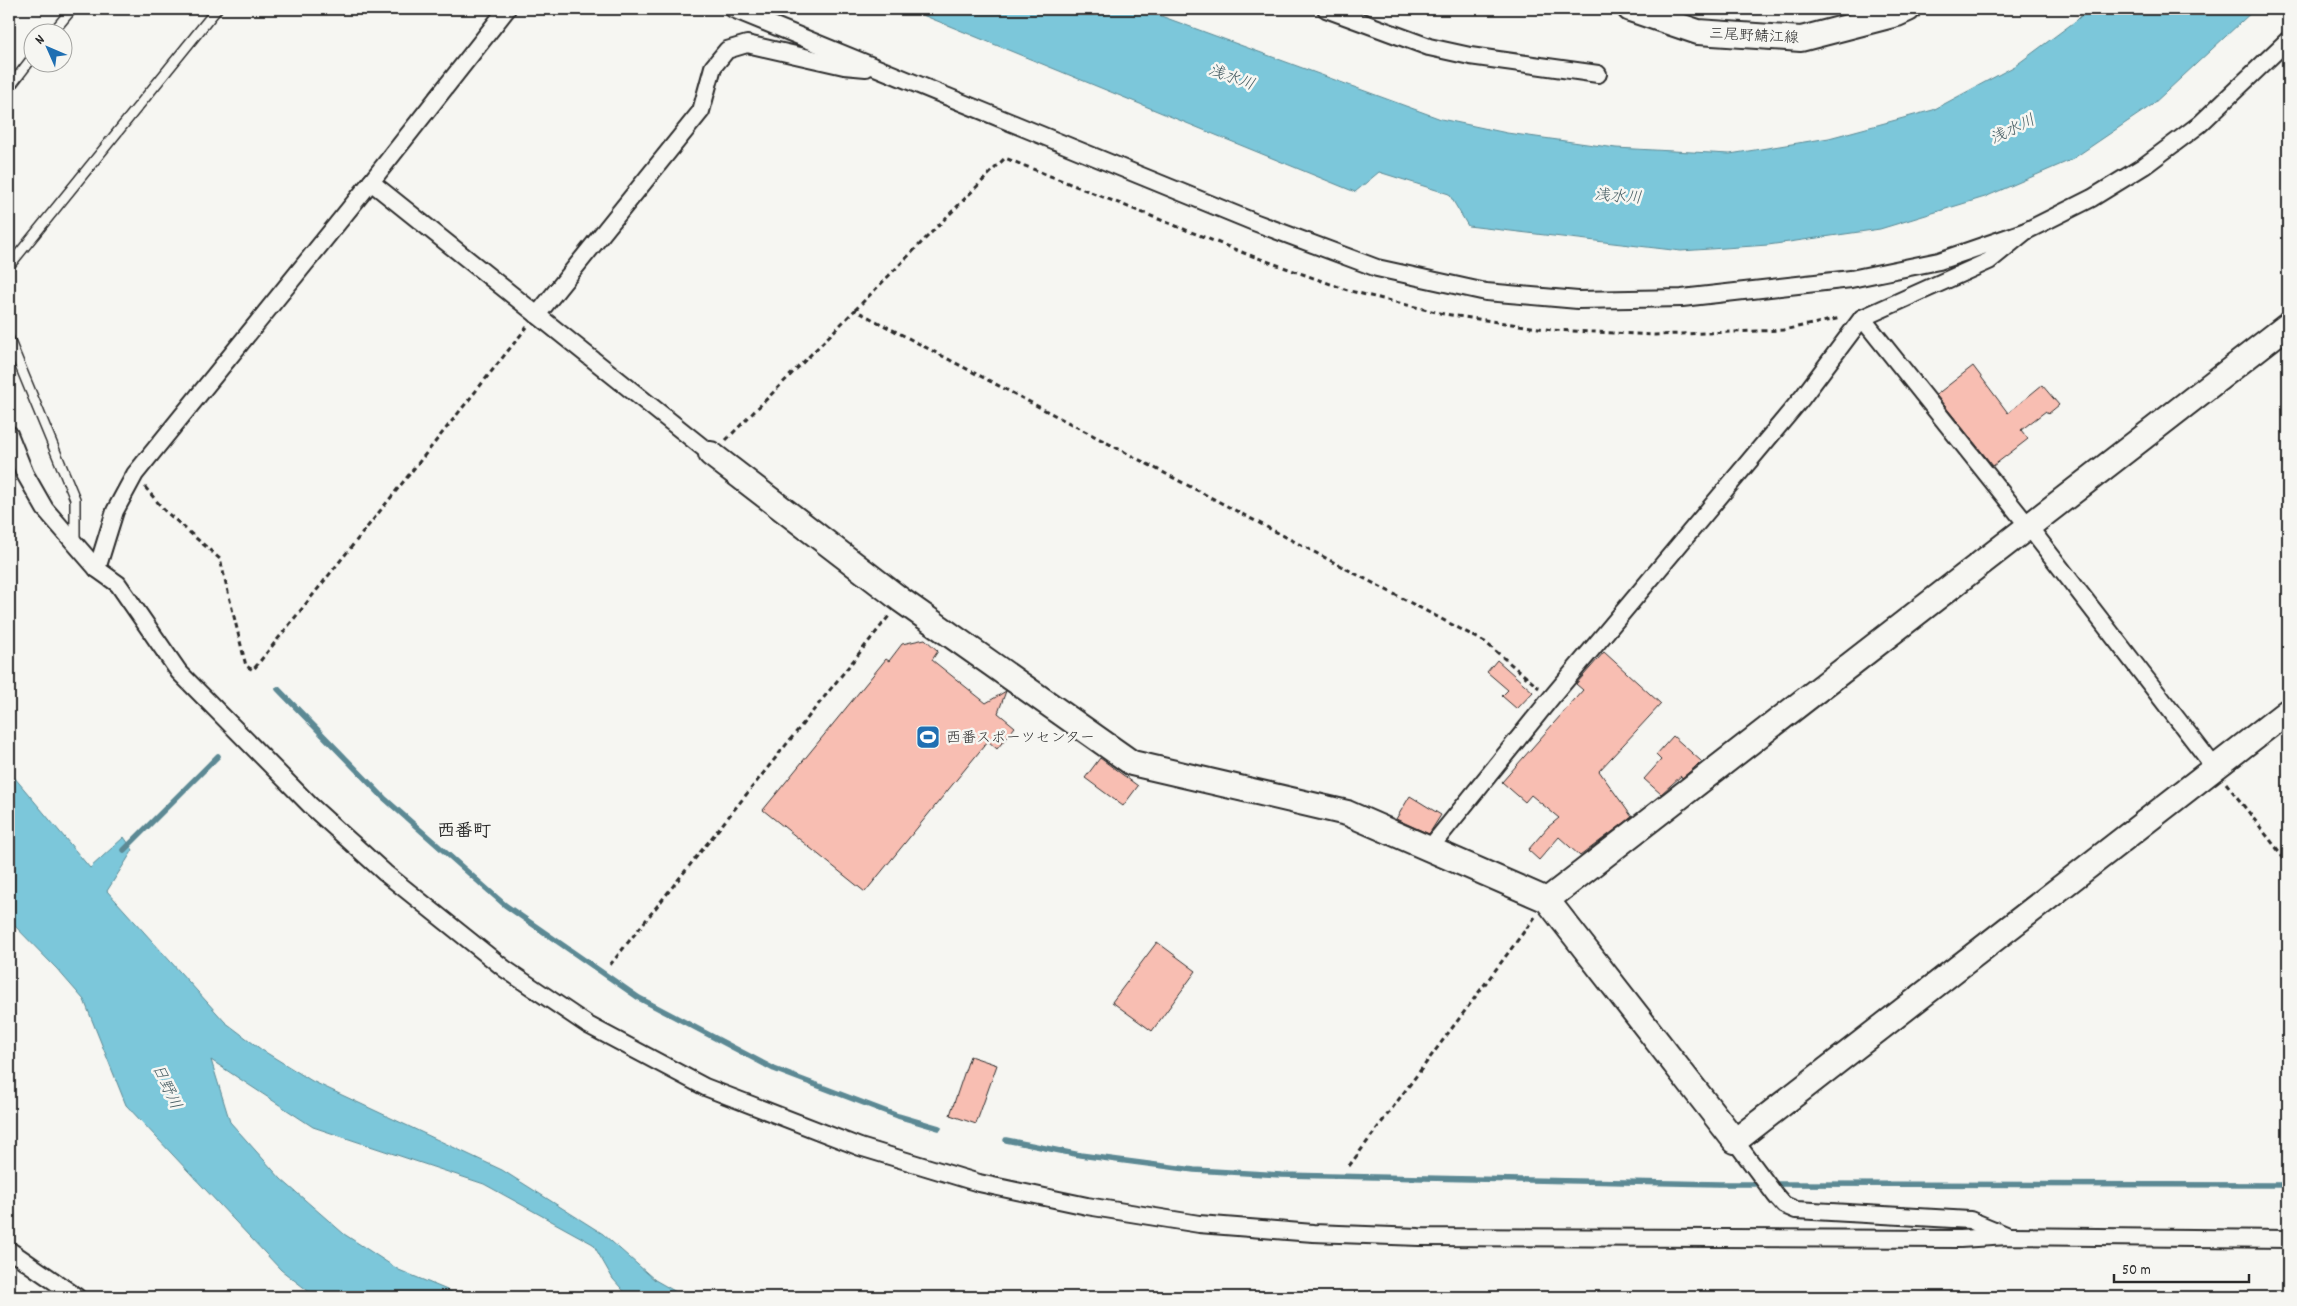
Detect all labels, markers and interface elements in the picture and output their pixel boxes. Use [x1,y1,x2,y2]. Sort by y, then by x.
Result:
north arrow [22,22,72,72]
street label: 三尾野鯖江線 [1708,24,1799,50]
text: N [31,31,50,50]
water label: 浅水川 [1205,59,1258,97]
water label: 浅水川 [1986,109,2040,151]
water label: 浅水川 [1593,184,1643,211]
sports icon: 西番スポーツセンター [915,724,941,750]
place label: 西番スポーツセンター [946,728,1095,750]
district label: 西番町 [437,820,491,845]
water label: 日野川 [145,1060,186,1114]
scale bar [2114,1251,2250,1283]
text: 50 m [2122,1260,2151,1282]

